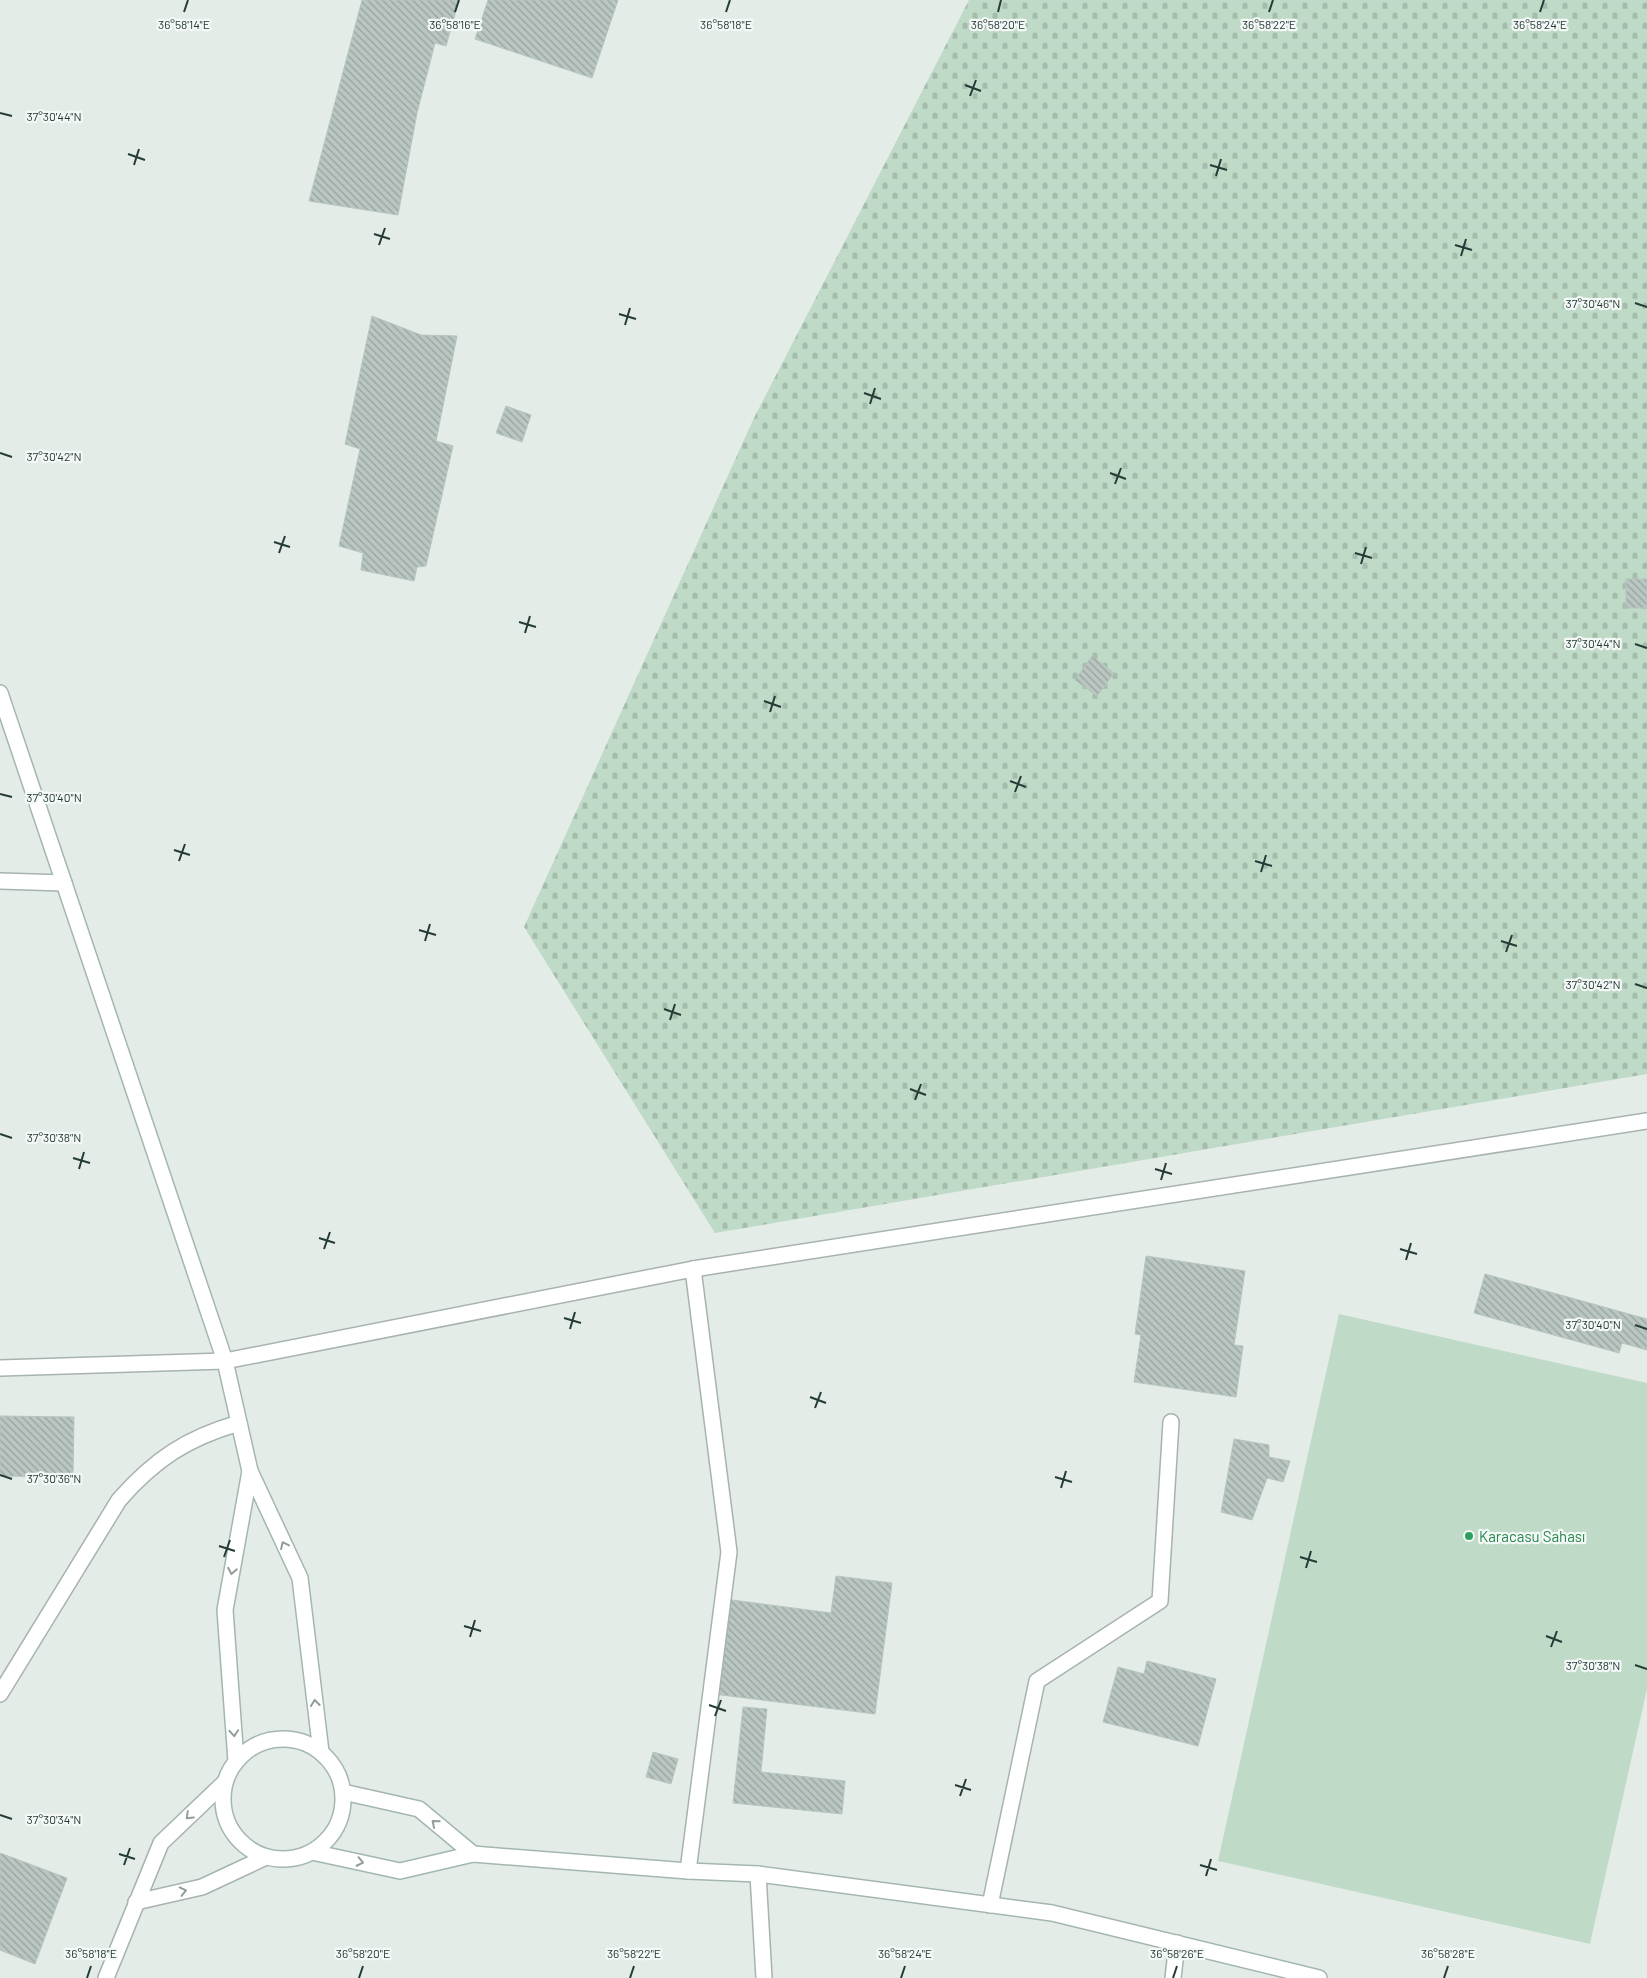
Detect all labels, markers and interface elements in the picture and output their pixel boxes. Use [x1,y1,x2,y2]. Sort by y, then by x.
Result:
text: 36°58'14"E [158,17,210,31]
text: 36°58'16"E [429,17,481,31]
text: 36°58'18"E [700,17,752,31]
text: 36°58'20"E [971,17,1025,31]
text: 36°58'22"E [1242,17,1296,31]
text: 36°58'24"E [1513,17,1567,31]
text: 37°30'44"N [26,109,82,123]
text: 37°30'46"N [1566,296,1620,310]
text: 37°30'42"N [26,449,82,463]
text: 37°30'44"N [1565,636,1621,650]
text: 37°30'40"N [26,790,82,804]
text: 37°30'42"N [1565,977,1621,991]
text: 37°30'38"N [27,1130,81,1144]
text: 37°30'40"N [1565,1317,1621,1331]
text: 37°30'36"N [27,1471,81,1485]
place label: Karacasu Sahası [1479,1527,1585,1545]
marker: Karacasu Sahası [1463,1530,1475,1542]
one-way arrow [280,1541,291,1550]
one-way arrow [228,1567,238,1576]
text: 37°30'38"N [1566,1658,1620,1672]
one-way arrow [310,1699,321,1707]
one-way arrow [228,1729,239,1737]
one-way arrow [186,1810,195,1819]
text: 37°30'34"N [27,1812,81,1826]
one-way arrow [432,1820,441,1828]
one-way arrow [355,1857,364,1867]
one-way arrow [179,1886,188,1897]
text: 36°58'18"E [65,1946,117,1960]
text: 36°58'20"E [336,1946,390,1960]
text: 36°58'22"E [607,1946,661,1960]
text: 36°58'24"E [878,1946,932,1960]
text: 36°58'26"E [1150,1946,1204,1960]
text: 36°58'28"E [1421,1946,1475,1960]

